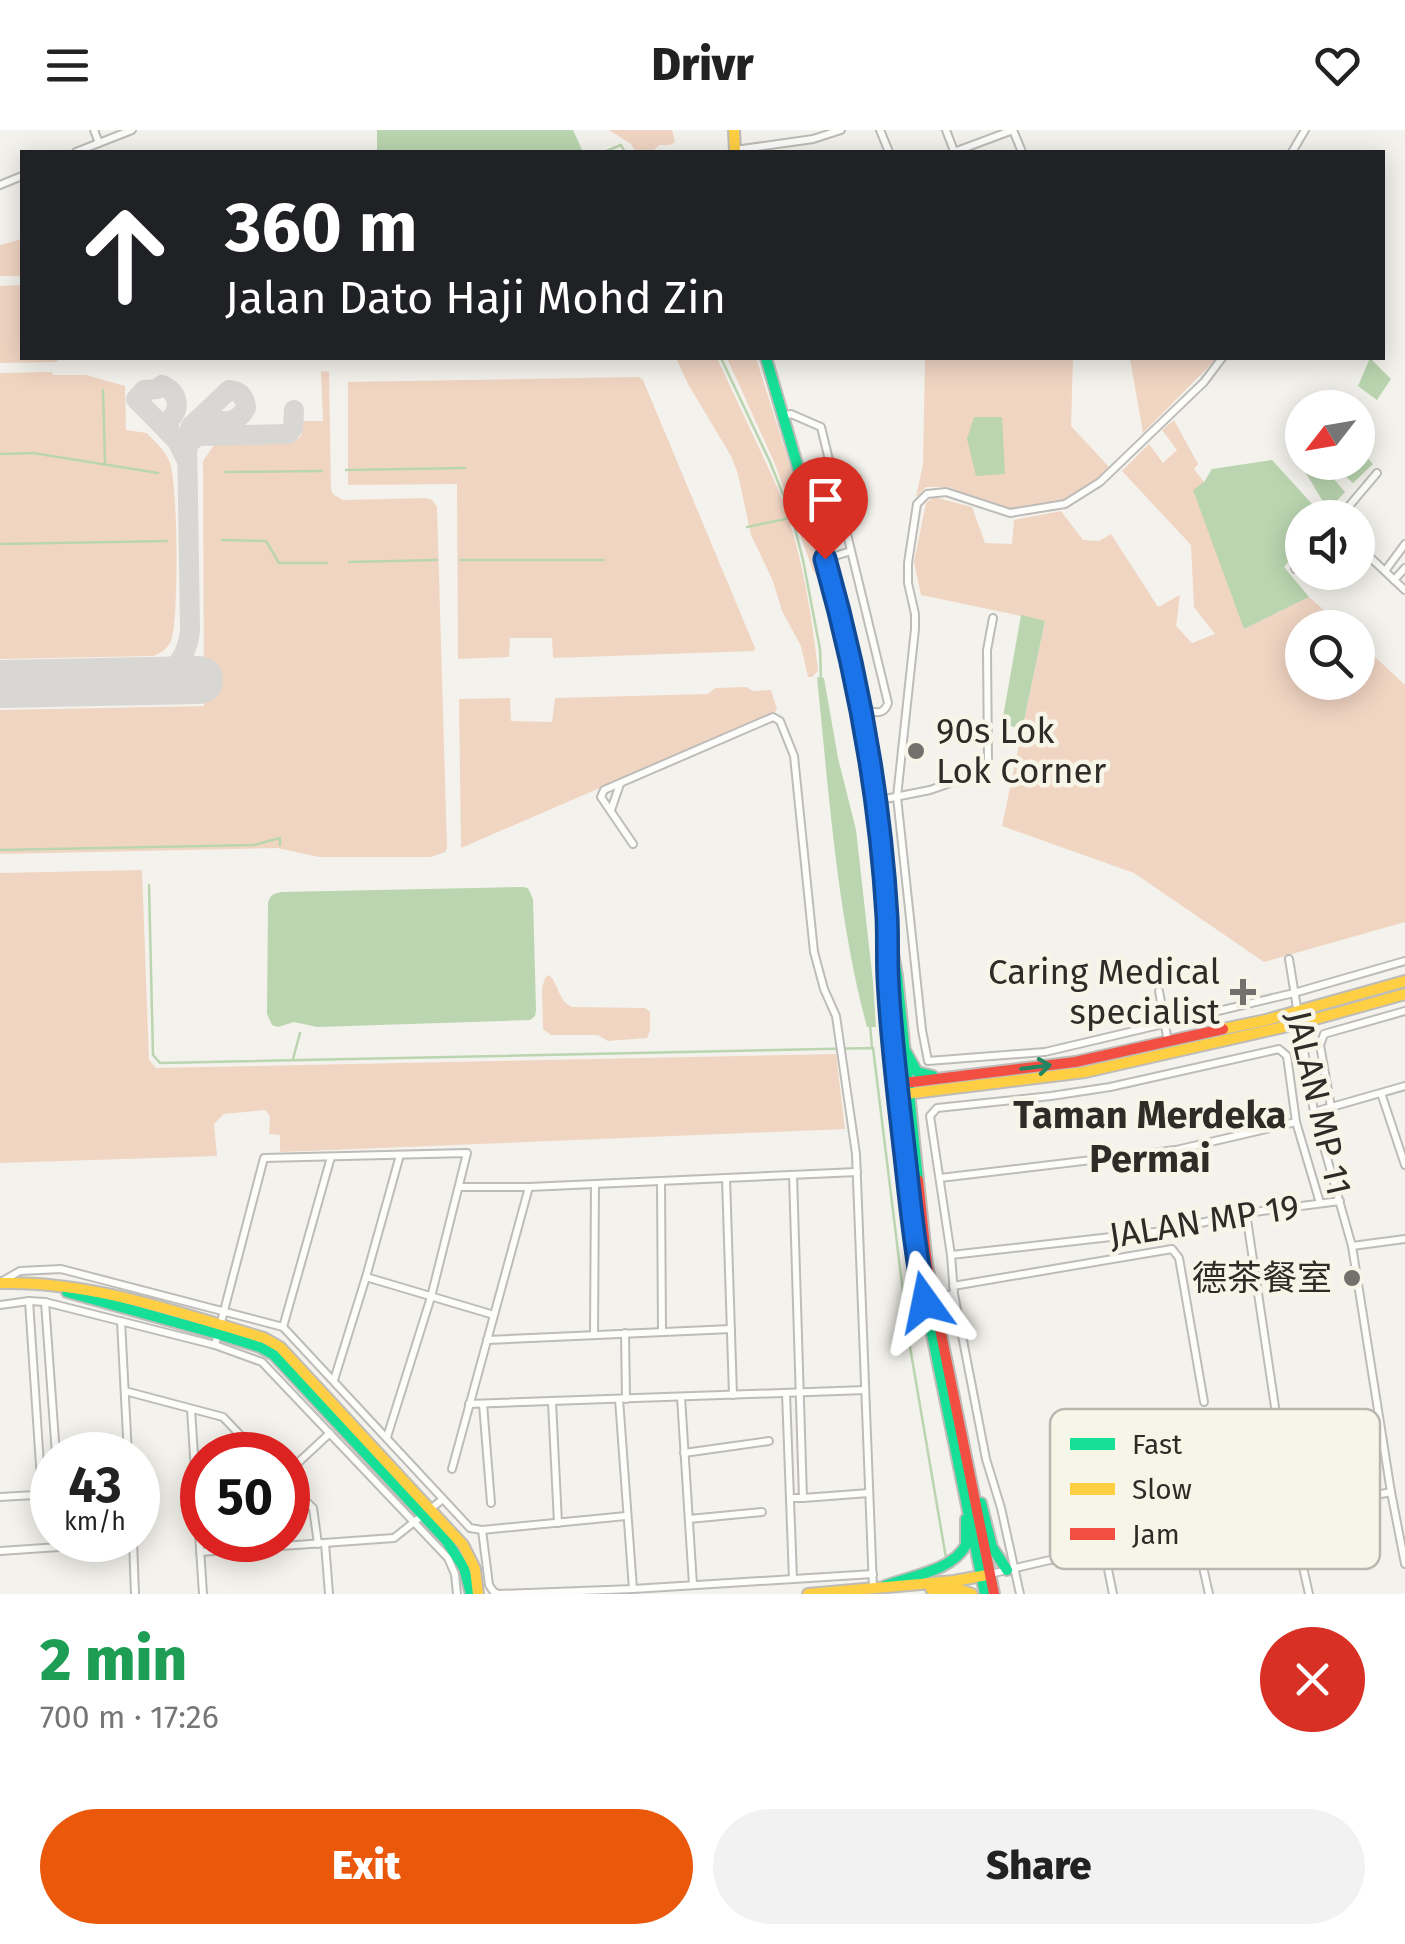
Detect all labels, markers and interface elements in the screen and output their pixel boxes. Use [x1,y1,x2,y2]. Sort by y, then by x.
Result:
icon: menu [40,38,95,93]
text: Drivr [652,38,753,92]
icon: heart [1310,38,1365,93]
text: 360 m [225,186,418,270]
icon: ahead [60,190,190,320]
text: Jalan Dato Haji Mohd Zin [225,271,726,325]
north arrow [1285,390,1375,480]
map controls [1285,390,1375,700]
pin [783,457,868,560]
icon: arrive [798,472,853,527]
button: sound [1285,500,1375,590]
button: search [1285,610,1375,700]
place label: 90s Lok Lok Corner [936,710,1107,792]
marker: 90s Lok Lok Corner [905,740,927,762]
place label: Caring Medical specialist [988,951,1220,1033]
marker: Caring Medical specialist [1230,979,1256,1005]
street label: JALAN MP 11 [1277,1007,1361,1199]
one-way arrow [1019,1057,1051,1076]
district label: Taman Merdeka Permai [1013,1092,1287,1182]
street label: JALAN MP 19 [1106,1185,1302,1257]
position arrow [873,1250,977,1354]
place label: 德茶餐室 [1192,1257,1332,1299]
marker: 德茶餐室 [1341,1267,1363,1289]
legend [1050,1409,1380,1569]
text: Fast [1132,1428,1183,1461]
speed limit sign: 50 [180,1432,310,1562]
text: 43 [68,1455,122,1515]
text: Slow [1132,1473,1192,1506]
text: km/h [64,1507,126,1537]
text: Jam [1132,1518,1180,1551]
text: 2 min [40,1624,187,1696]
button: close [1260,1627,1365,1732]
text: 700 m · 17:26 [40,1698,219,1736]
button: Exit [40,1809,693,1924]
button: Share [713,1809,1365,1924]

